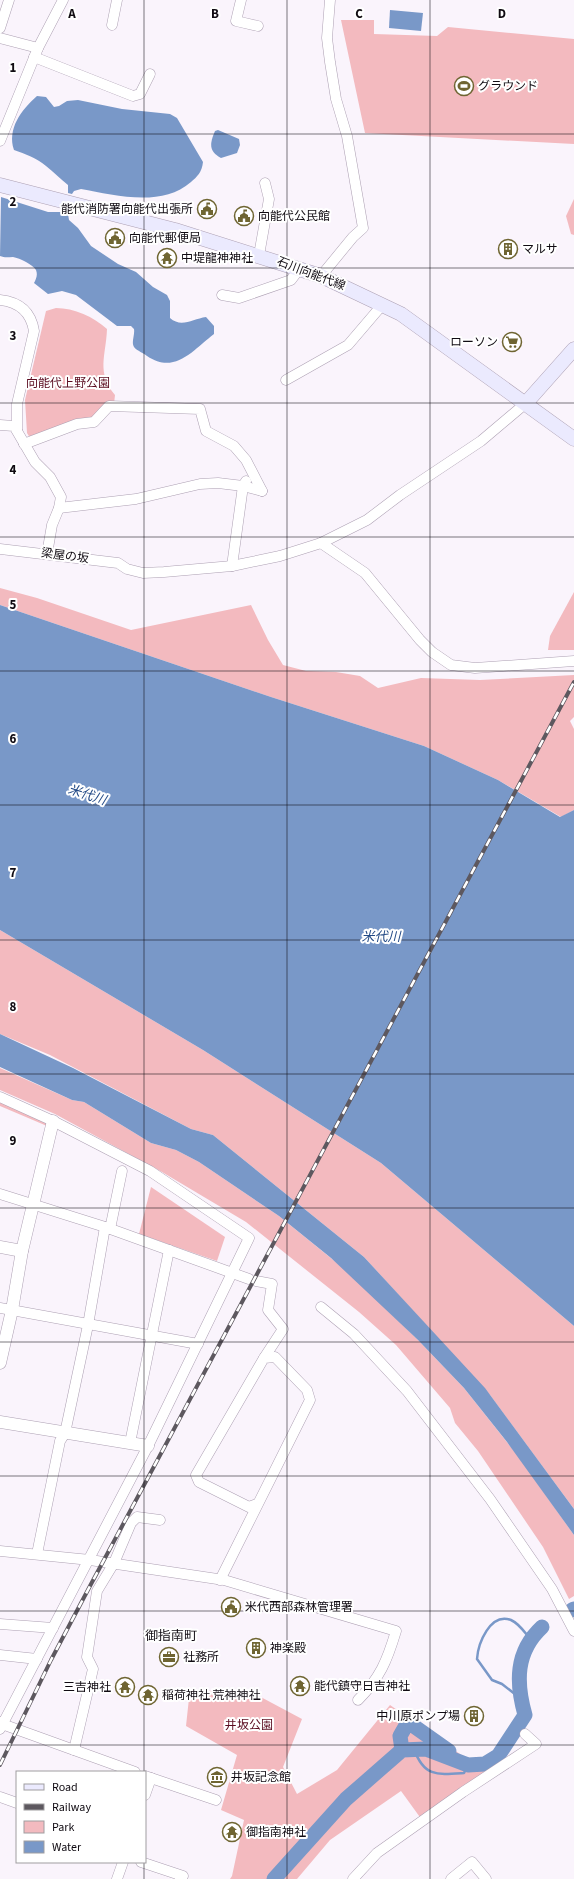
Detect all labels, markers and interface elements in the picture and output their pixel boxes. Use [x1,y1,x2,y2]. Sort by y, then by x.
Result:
text: A [67,5,76,23]
text: B [211,5,219,23]
text: C [355,5,363,23]
text: D [498,5,506,23]
text: 1 [10,59,17,77]
sports icon: グラウンド [453,75,475,97]
place label: グラウンド [478,78,538,95]
text: 2 [10,193,17,211]
public building icon: 能代消防署向能代出張所 [196,198,218,220]
place label: 能代消防署向能代出張所 [61,201,193,218]
public building icon: 向能代公民館 [233,205,255,227]
place label: 向能代公民館 [258,208,330,225]
public building icon: 向能代郵便局 [104,227,126,249]
place label: 向能代郵便局 [129,230,201,247]
building icon: マルサ [497,238,519,260]
place label: マルサ [522,241,558,258]
temple icon: 中堤龍神神社 [156,247,178,269]
place label: 中堤龍神神社 [181,250,253,267]
street label: 石川向能代線 [274,253,348,295]
text: 3 [10,327,17,345]
supermarket icon: ローソン [501,331,523,353]
place label: ローソン [450,334,498,351]
park label: 向能代上野公園 [26,375,110,392]
text: 4 [10,461,17,479]
street label: 梁屋の坂 [40,545,90,567]
text: 5 [10,596,17,614]
text: 6 [10,730,17,748]
water label: 米代川 [66,780,110,810]
text: 7 [10,864,17,882]
water label: 米代川 [361,928,402,946]
text: 8 [10,998,17,1016]
text: 9 [10,1132,17,1150]
public building icon: 米代西部森林管理署 [220,1596,242,1618]
place label: 米代西部森林管理署 [245,1599,353,1616]
district label: 御指南町 [145,1627,197,1645]
building icon: 神楽殿 [245,1637,267,1659]
place label: 神楽殿 [270,1640,306,1657]
office icon: 社務所 [158,1646,180,1668]
place label: 社務所 [183,1649,219,1666]
temple icon: 能代鎮守日吉神社 [289,1675,311,1697]
temple icon: 三吉神社 [114,1676,136,1698]
place label: 能代鎮守日吉神社 [314,1678,410,1695]
place label: 三吉神社 [63,1679,111,1696]
temple icon: 稲荷神社 荒神神社 [137,1684,159,1706]
place label: 稲荷神社 荒神神社 [162,1687,260,1704]
building icon: 中川原ポンプ場 [463,1705,485,1727]
place label: 中川原ポンプ場 [376,1708,460,1725]
park label: 井坂公園 [225,1717,273,1734]
museum icon: 井坂記念館 [206,1766,228,1788]
place label: 井坂記念館 [231,1769,291,1786]
legend [16,1771,146,1863]
text: Road [52,1779,78,1796]
text: Railway [52,1799,91,1816]
text: Park [52,1819,74,1836]
temple icon: 御指南神社 [221,1821,243,1843]
place label: 御指南神社 [246,1824,306,1841]
text: Water [52,1839,82,1856]

